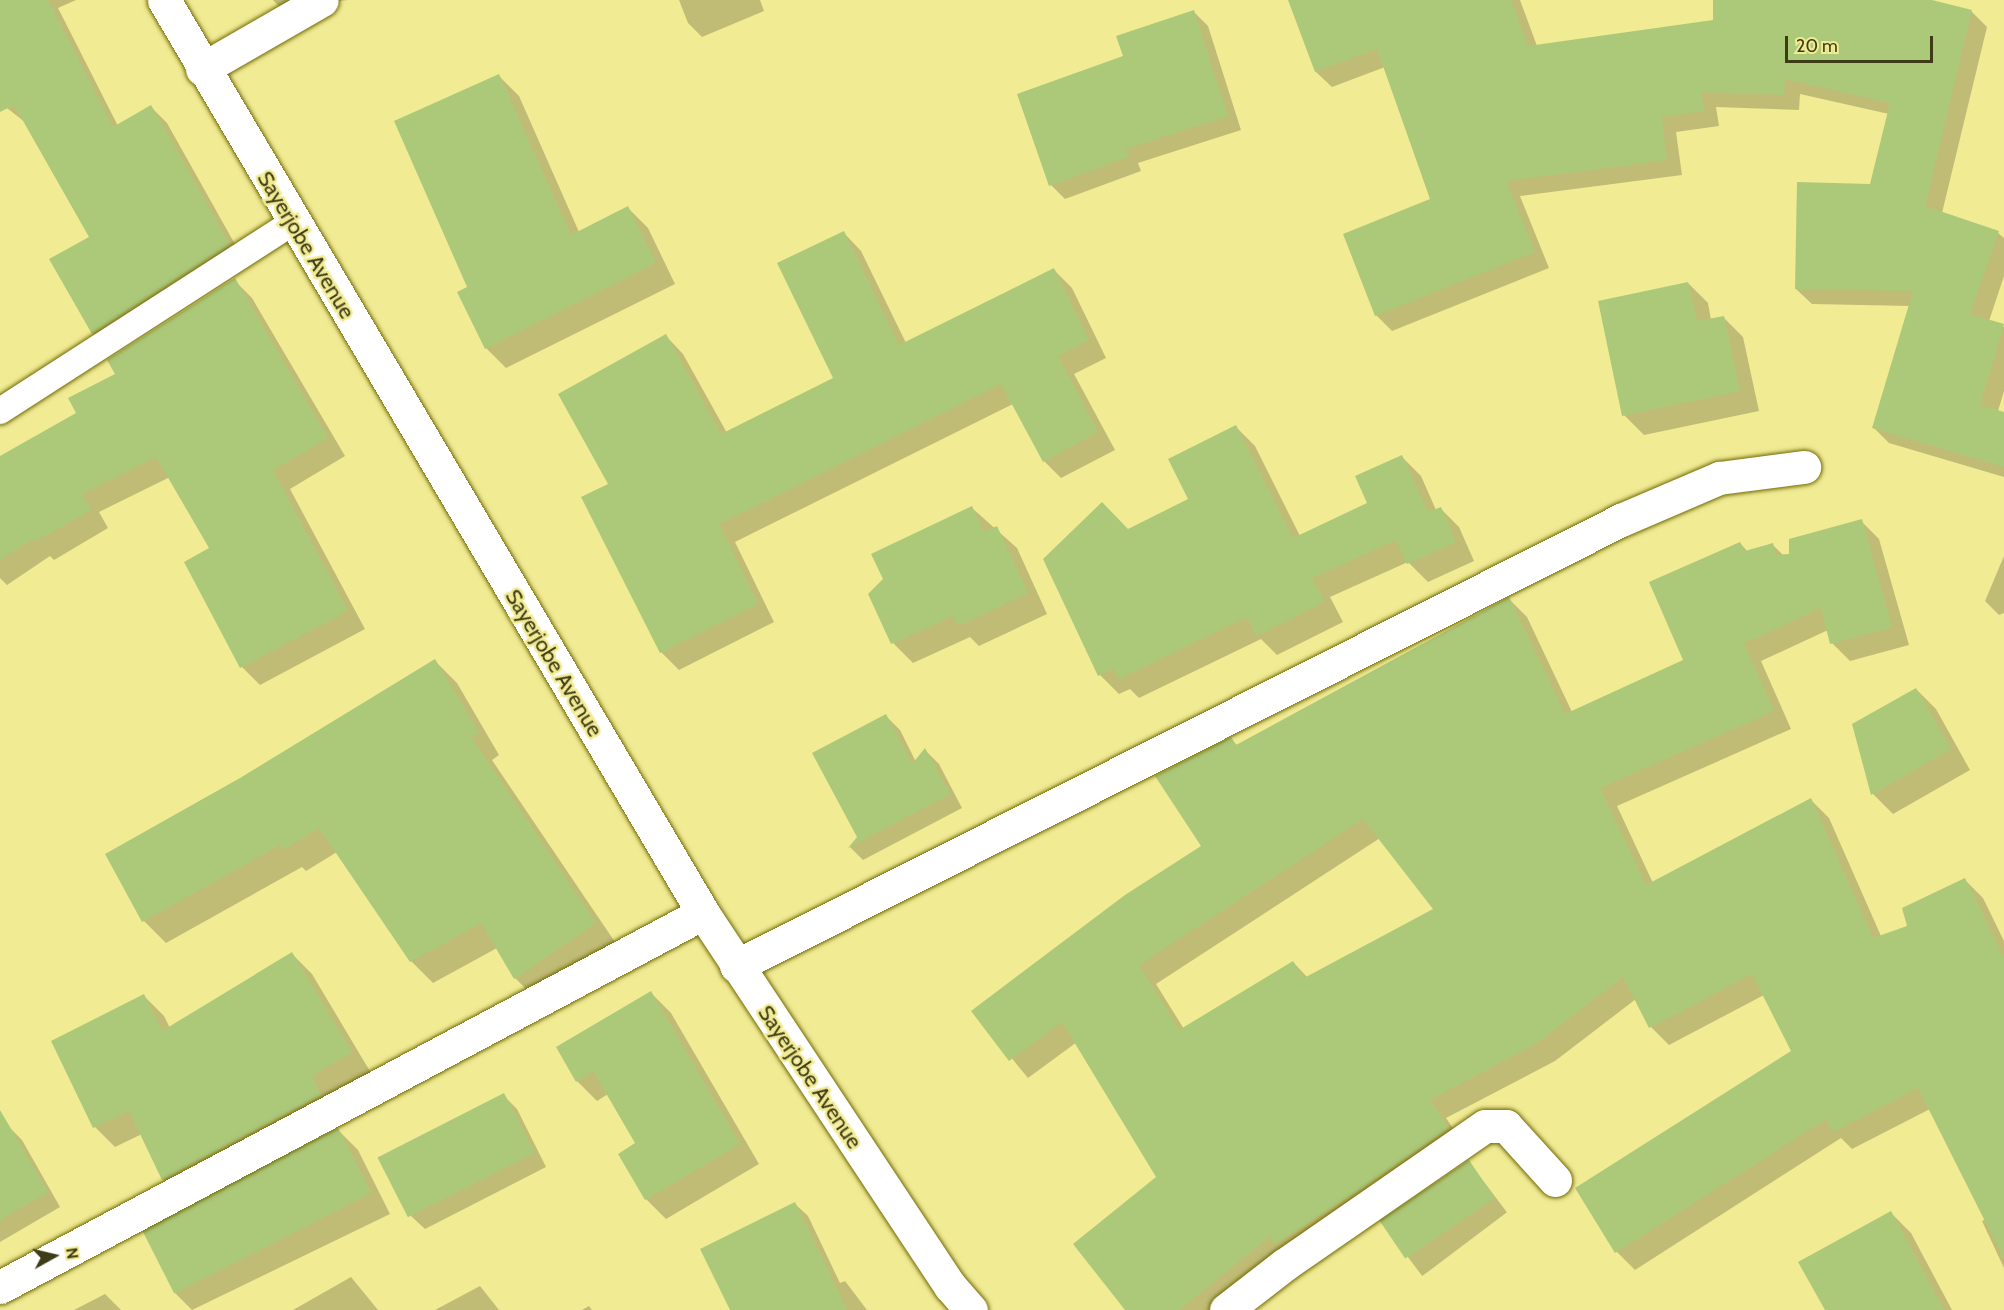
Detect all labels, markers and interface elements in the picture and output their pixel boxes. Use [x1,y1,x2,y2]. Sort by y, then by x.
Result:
scale bar [1788,24,1936,62]
text: 20 m [1796,35,1838,57]
street label: Sayerjobe Avenue [252,167,360,323]
street label: Sayerjobe Avenue [500,585,608,741]
street label: Sayerjobe Avenue [752,1000,868,1154]
north arrow [24,1226,84,1286]
text: N [62,1247,83,1260]

